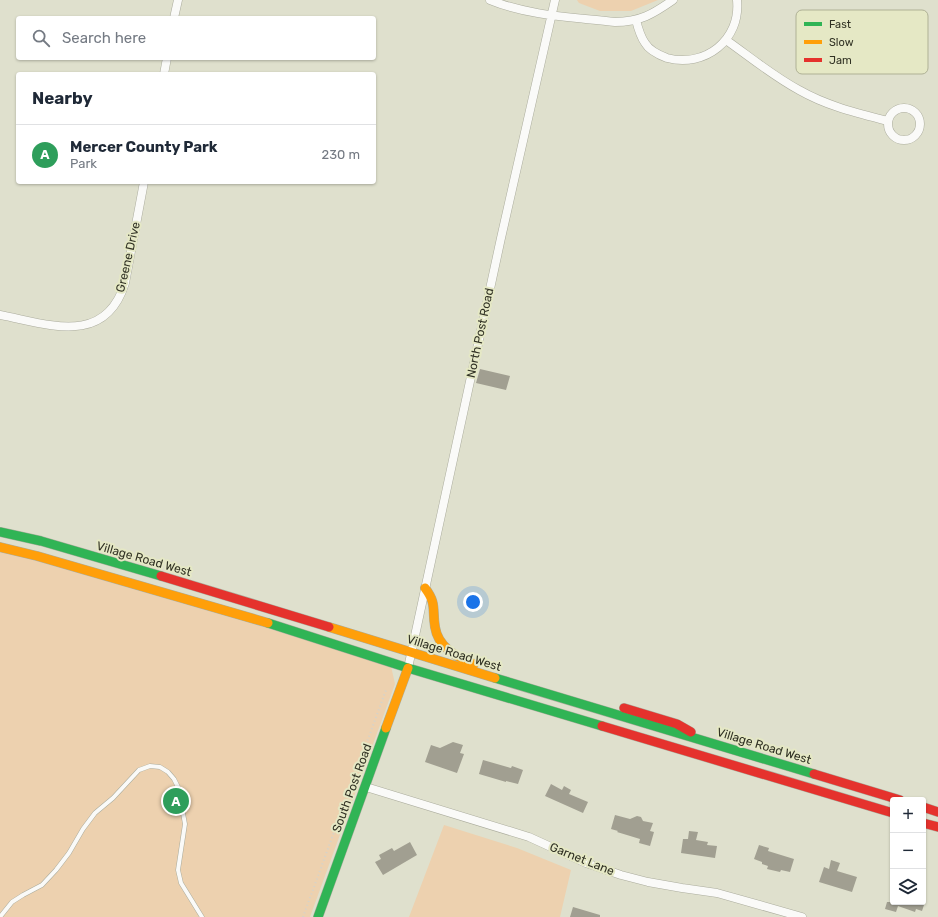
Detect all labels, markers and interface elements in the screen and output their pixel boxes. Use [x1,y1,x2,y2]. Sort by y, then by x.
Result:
legend [796,10,928,74]
search box [16,16,376,60]
text: Fast [829,18,852,31]
icon: search [30,27,52,49]
text: Search here [62,29,146,47]
text: Slow [829,36,854,49]
text: Jam [829,54,852,67]
text: Nearby [32,88,93,108]
text: Mercer County Park [70,138,218,156]
text: A [40,147,50,162]
text: 230 m [322,147,360,162]
text: Park [70,156,97,171]
street label: Greene Drive [113,220,143,294]
street label: North Post Road [464,287,496,379]
street label: Village Road West [95,539,193,579]
your location [463,592,483,612]
street label: Village Road West [405,632,503,674]
street label: Village Road West [715,725,813,767]
street label: South Post Road [329,742,375,834]
pin: A [163,786,189,816]
map controls [890,797,926,905]
button: + [890,797,926,833]
button: − [890,833,926,869]
street label: Garnet Lane [548,840,617,878]
button: layers [890,869,926,905]

